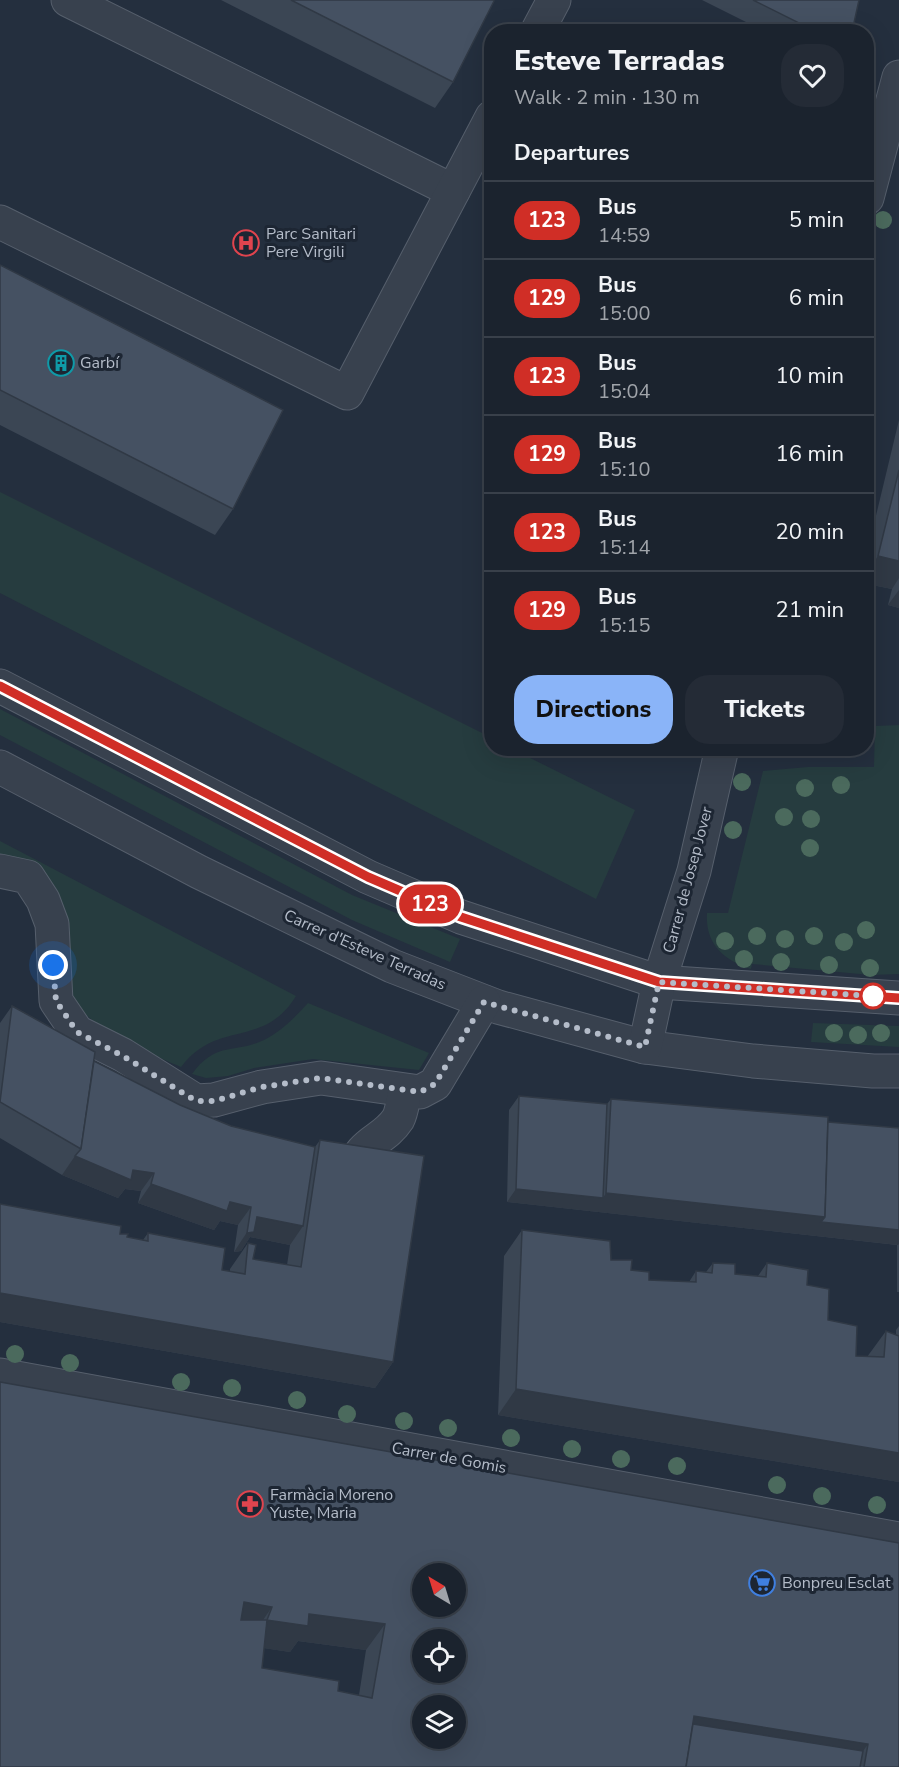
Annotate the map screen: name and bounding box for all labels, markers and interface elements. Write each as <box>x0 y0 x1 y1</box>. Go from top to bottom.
text: Esteve Terradas <box>514 42 724 80</box>
button: heart <box>781 44 844 107</box>
text: Walk · 2 min · 130 m <box>514 84 700 111</box>
text: Departures <box>514 138 629 168</box>
text: Bus <box>598 192 637 222</box>
text: 5 min <box>789 205 844 235</box>
text: 123 <box>528 206 566 234</box>
text: 14:59 <box>598 222 651 249</box>
place label: Parc Sanitari Pere Virgili <box>266 223 356 263</box>
hospital icon: Parc Sanitari Pere Virgili <box>231 228 261 258</box>
text: Bus <box>598 270 637 300</box>
text: 6 min <box>789 283 844 313</box>
text: 129 <box>528 284 566 312</box>
text: 15:00 <box>598 300 651 327</box>
building icon: Garbí <box>46 348 76 378</box>
text: Bus <box>598 348 637 378</box>
place label: Garbí <box>80 352 120 374</box>
text: 10 min <box>776 361 844 391</box>
text: 123 <box>528 362 566 390</box>
text: 15:04 <box>598 378 651 405</box>
text: Bus <box>598 426 637 456</box>
text: 16 min <box>776 439 844 469</box>
text: 129 <box>528 440 566 468</box>
text: 15:10 <box>598 456 651 483</box>
text: Bus <box>598 504 637 534</box>
text: 20 min <box>776 517 844 547</box>
text: 123 <box>528 518 566 546</box>
text: 15:14 <box>598 534 651 561</box>
text: Bus <box>598 582 637 612</box>
text: 21 min <box>776 595 844 625</box>
text: 129 <box>528 596 566 624</box>
text: 15:15 <box>598 612 651 639</box>
button: Directions <box>514 675 673 744</box>
button: Tickets <box>685 675 844 744</box>
street label: Carrer de Josep Jover <box>658 804 718 956</box>
line badge: 123 <box>396 884 464 924</box>
text: 123 <box>411 890 449 918</box>
street label: Carrer d'Esteve Terradas <box>280 904 450 996</box>
your location <box>38 950 68 980</box>
unlabelled marker <box>860 983 886 1009</box>
street label: Carrer de Gomis <box>390 1437 508 1479</box>
place label: Farmàcia Moreno Yuste, Maria <box>269 1484 393 1524</box>
pharmacy icon: Farmàcia Moreno Yuste, Maria <box>235 1489 265 1519</box>
north arrow <box>412 1563 466 1617</box>
map controls <box>412 1563 466 1749</box>
supermarket icon: Bonpreu Esclat <box>747 1568 777 1598</box>
place label: Bonpreu Esclat <box>782 1572 891 1594</box>
button: locate <box>412 1629 466 1683</box>
button: layers <box>412 1695 466 1749</box>

